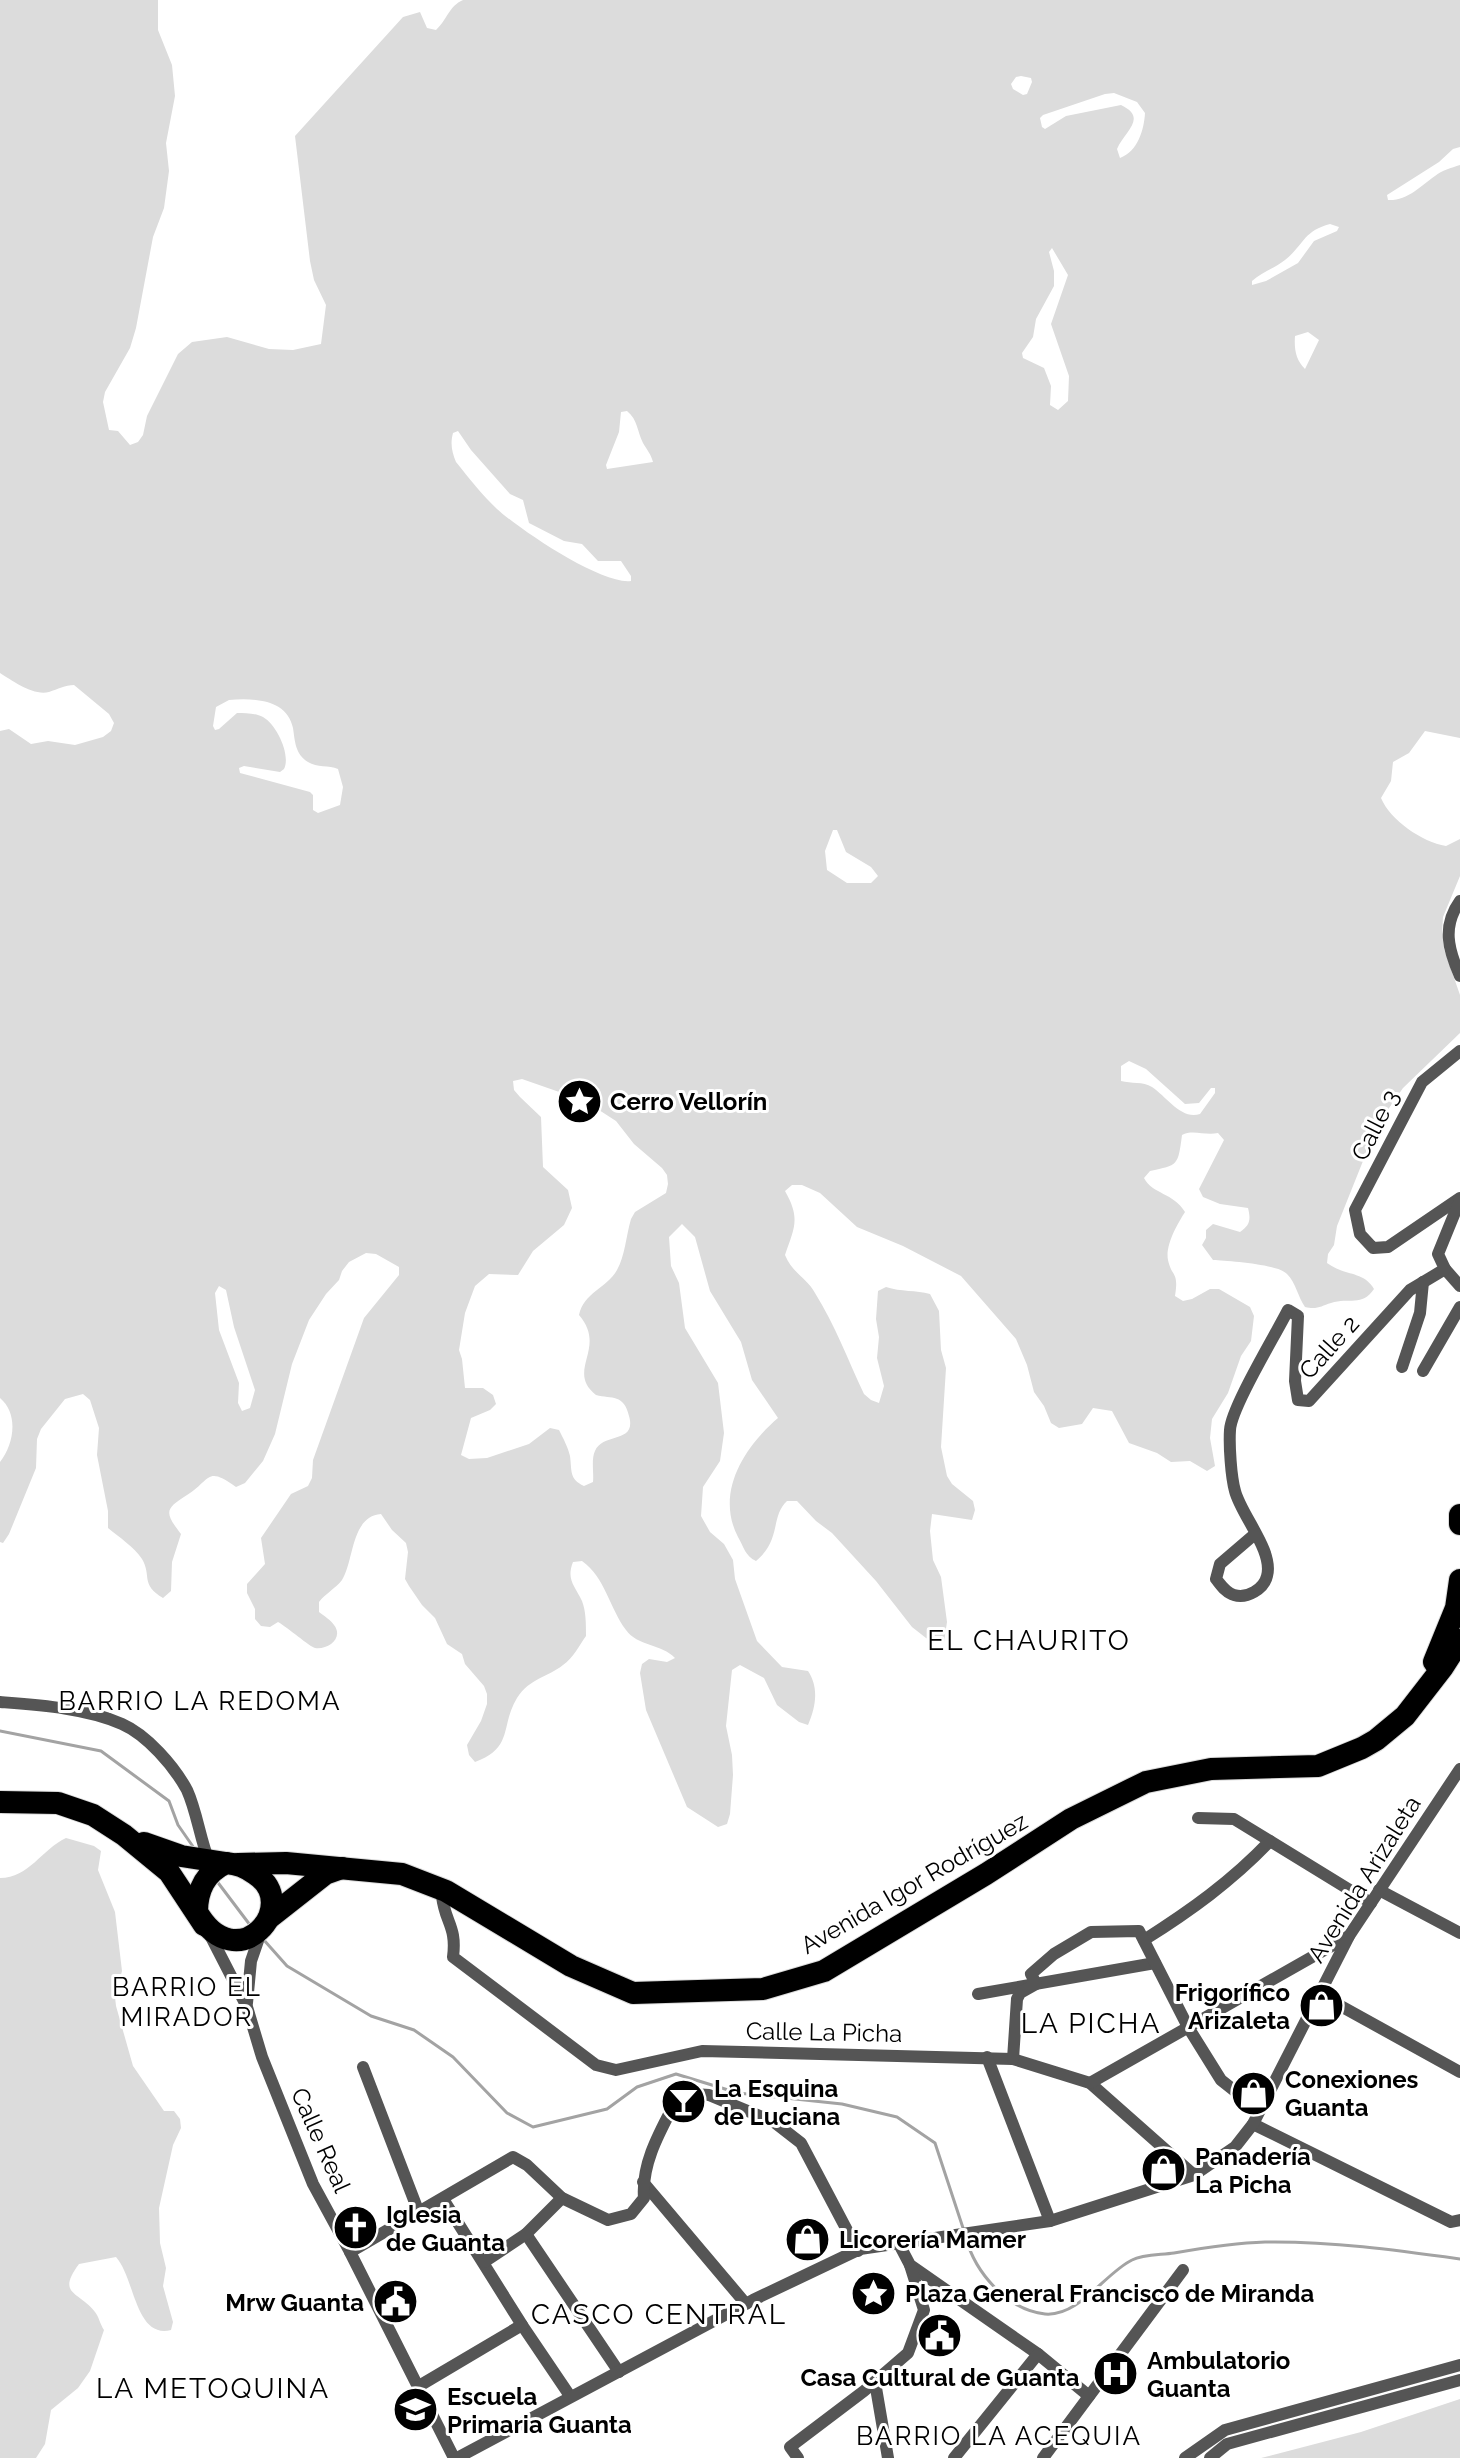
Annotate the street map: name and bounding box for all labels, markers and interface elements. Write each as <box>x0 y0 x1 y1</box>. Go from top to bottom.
place icon: Cerro Vellorín <box>555 1077 603 1125</box>
street label: Calle 3 <box>1345 1085 1405 1165</box>
place label: Cerro Vellorín <box>610 1087 767 1116</box>
street label: Calle 2 <box>1293 1309 1365 1385</box>
district label: EL CHAURITO <box>927 1624 1131 1657</box>
district label: BARRIO LA REDOMA <box>59 1686 341 1716</box>
street label: Avenida Arizaleta <box>1301 1790 1427 1968</box>
street label: Avenida Igor Rodríguez <box>795 1806 1033 1960</box>
district label: BARRIO EL MIRADOR <box>112 1972 262 2032</box>
place label: Frigorífico Arizaleta <box>1175 1978 1290 2035</box>
shop icon: Frigorífico Arizaleta <box>1297 1982 1345 2030</box>
district label: LA PICHA <box>1021 2007 1161 2040</box>
street label: Calle La Picha <box>746 2016 902 2048</box>
place label: Conexiones Guanta <box>1285 2065 1419 2122</box>
shop icon: Conexiones Guanta <box>1230 2069 1278 2117</box>
place label: La Esquina de Luciana <box>714 2074 840 2131</box>
bar icon: La Esquina de Luciana <box>659 2078 707 2126</box>
street label: Calle Real <box>285 2083 357 2197</box>
place label: Panadería La Picha <box>1195 2142 1311 2199</box>
shop icon: Panadería La Picha <box>1140 2146 1188 2194</box>
place label: Iglesia de Guanta <box>386 2200 505 2257</box>
church icon: Iglesia de Guanta <box>331 2204 379 2252</box>
shop icon: Licorería Mamer <box>784 2215 832 2263</box>
place label: Licorería Mamer <box>839 2225 1026 2254</box>
place icon: Plaza General Francisco de Miranda <box>850 2269 898 2317</box>
public building icon: Mrw Guanta <box>371 2278 419 2326</box>
place label: Plaza General Francisco de Miranda <box>905 2279 1314 2308</box>
place label: Mrw Guanta <box>225 2288 364 2317</box>
district label: CASCO CENTRAL <box>531 2298 787 2331</box>
public building icon: Casa Cultural de Guanta <box>916 2311 964 2359</box>
place label: Ambulatorio Guanta <box>1147 2346 1290 2403</box>
hospital icon: Ambulatorio Guanta <box>1092 2350 1140 2398</box>
place label: Casa Cultural de Guanta <box>800 2363 1080 2392</box>
district label: LA METOQUINA <box>96 2372 330 2405</box>
place label: Escuela Primaria Guanta <box>447 2382 632 2439</box>
school or university icon: Escuela Primaria Guanta <box>392 2386 440 2434</box>
district label: BARRIO LA ACEQUIA <box>856 2421 1142 2451</box>

